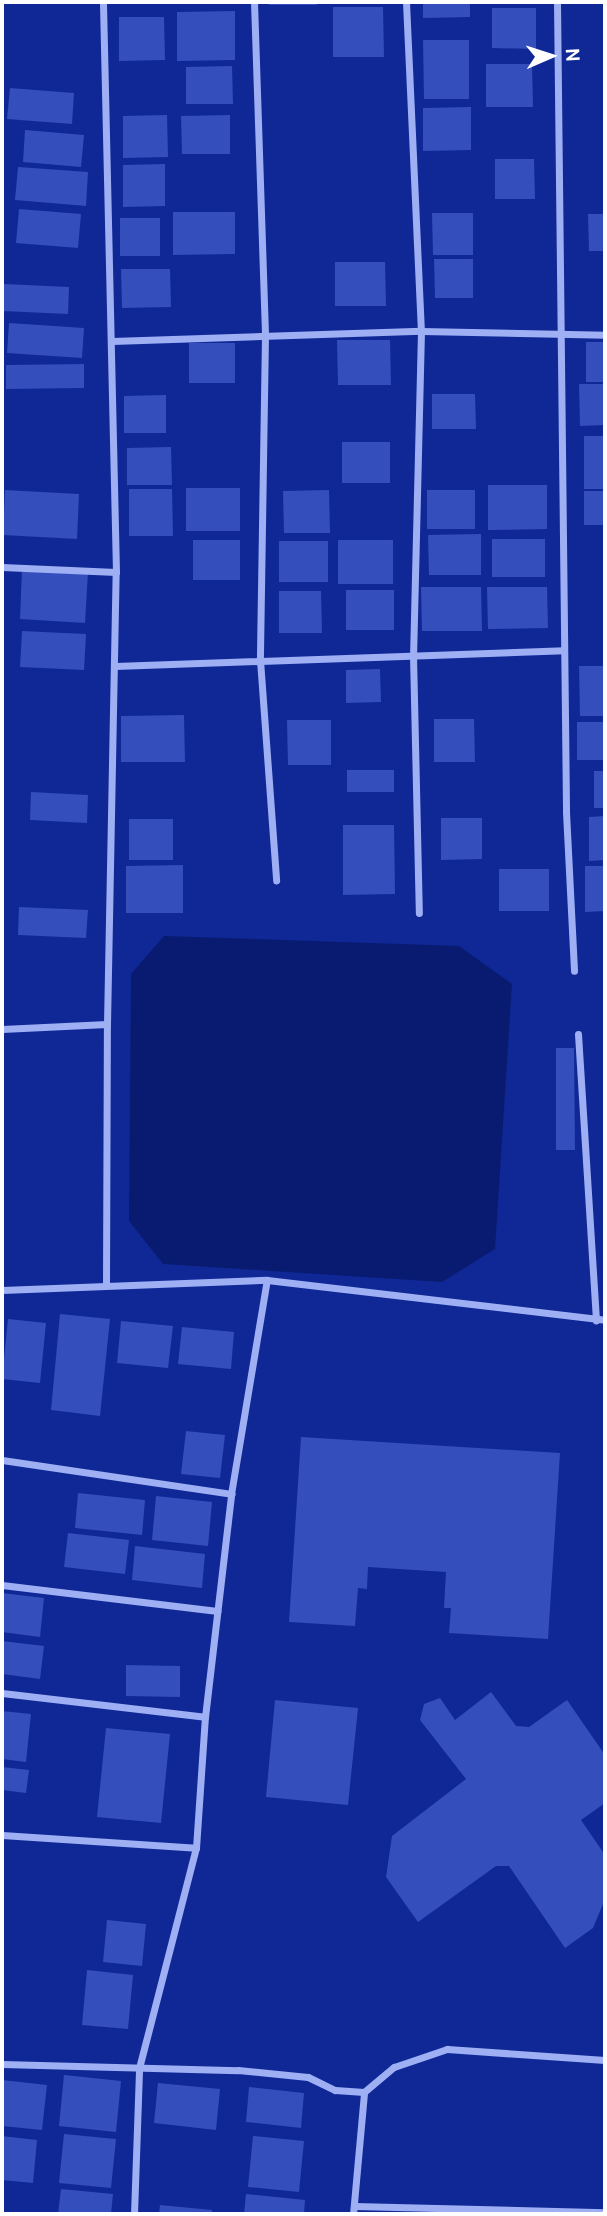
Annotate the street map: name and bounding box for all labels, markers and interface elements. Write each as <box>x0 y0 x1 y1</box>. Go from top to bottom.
north arrow <box>516 21 586 91</box>
text: N <box>561 48 584 62</box>

